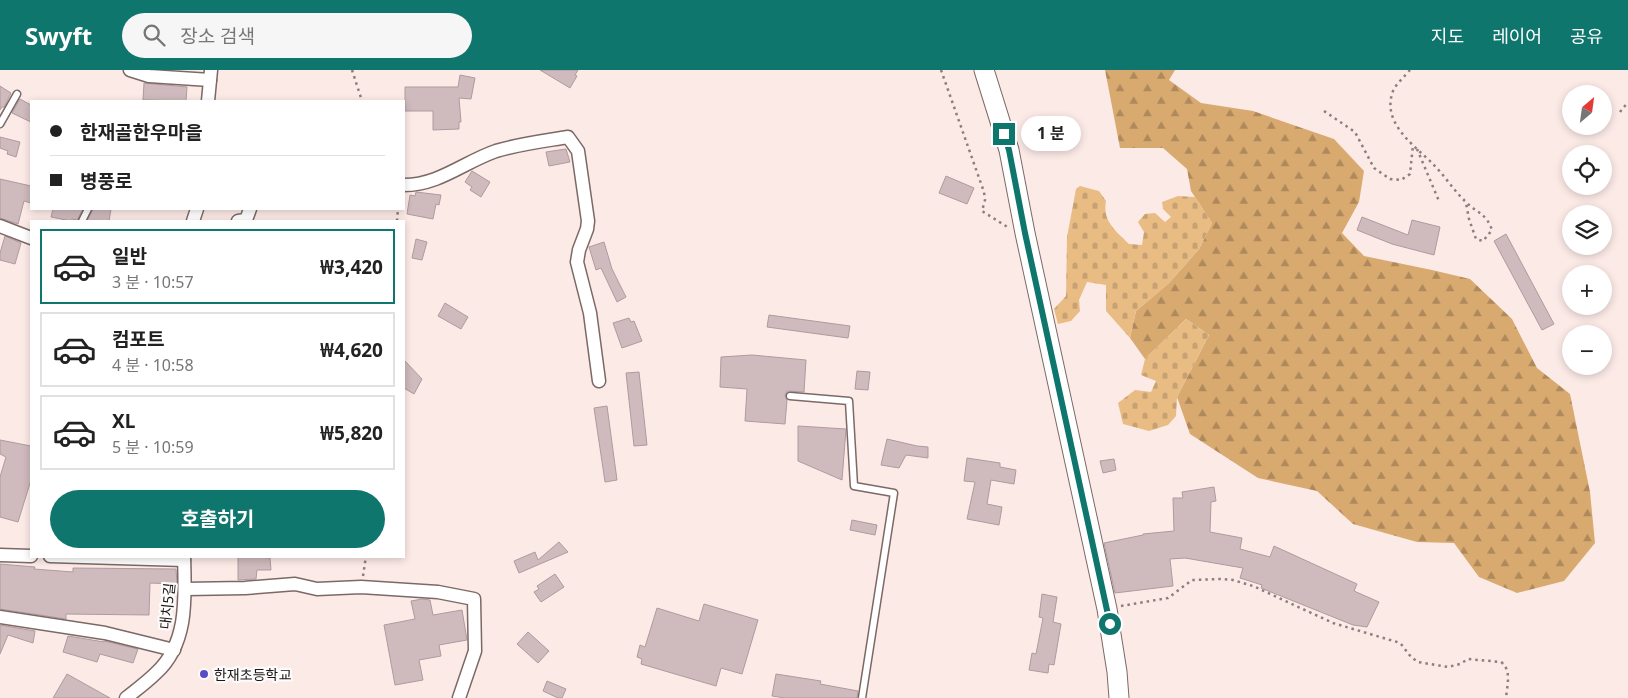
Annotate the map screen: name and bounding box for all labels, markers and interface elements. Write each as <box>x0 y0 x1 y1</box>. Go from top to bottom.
search box <box>122 13 472 58</box>
text: Swyft <box>25 19 92 52</box>
icon: search <box>140 21 168 49</box>
text: 장소 검색 <box>180 23 255 49</box>
text: 지도 <box>1431 24 1464 48</box>
text: 레이어 <box>1492 24 1542 48</box>
text: 공유 <box>1570 24 1603 48</box>
north arrow <box>1562 85 1612 135</box>
map controls <box>1562 85 1612 375</box>
callout: 1 분 <box>1022 116 1082 152</box>
text: 한재골한우마을 <box>80 119 202 145</box>
text: 1 분 <box>1037 122 1065 144</box>
route end <box>993 123 1015 145</box>
button: locate <box>1562 145 1612 195</box>
text: 병풍로 <box>80 168 132 194</box>
button: layers <box>1562 205 1612 255</box>
text: 일반 <box>112 243 147 269</box>
icon: car <box>52 244 97 289</box>
text: ₩3,420 <box>320 254 383 280</box>
button: + <box>1562 265 1612 315</box>
text: 3 분 · 10:57 <box>112 271 194 293</box>
button: − <box>1562 325 1612 375</box>
text: 컴포트 <box>112 326 164 352</box>
icon: car <box>52 327 97 372</box>
text: ₩4,620 <box>320 337 383 363</box>
text: 4 분 · 10:58 <box>112 354 194 376</box>
text: XL <box>112 408 135 434</box>
icon: car <box>52 410 97 455</box>
text: ₩5,820 <box>320 420 383 446</box>
text: 5 분 · 10:59 <box>112 436 194 458</box>
button: 호출하기 <box>50 490 385 548</box>
street label: 대치5길 <box>155 582 179 630</box>
route start <box>1099 613 1121 635</box>
place label: 한재초등학교 <box>214 665 291 684</box>
marker: 한재초등학교 <box>198 668 210 680</box>

